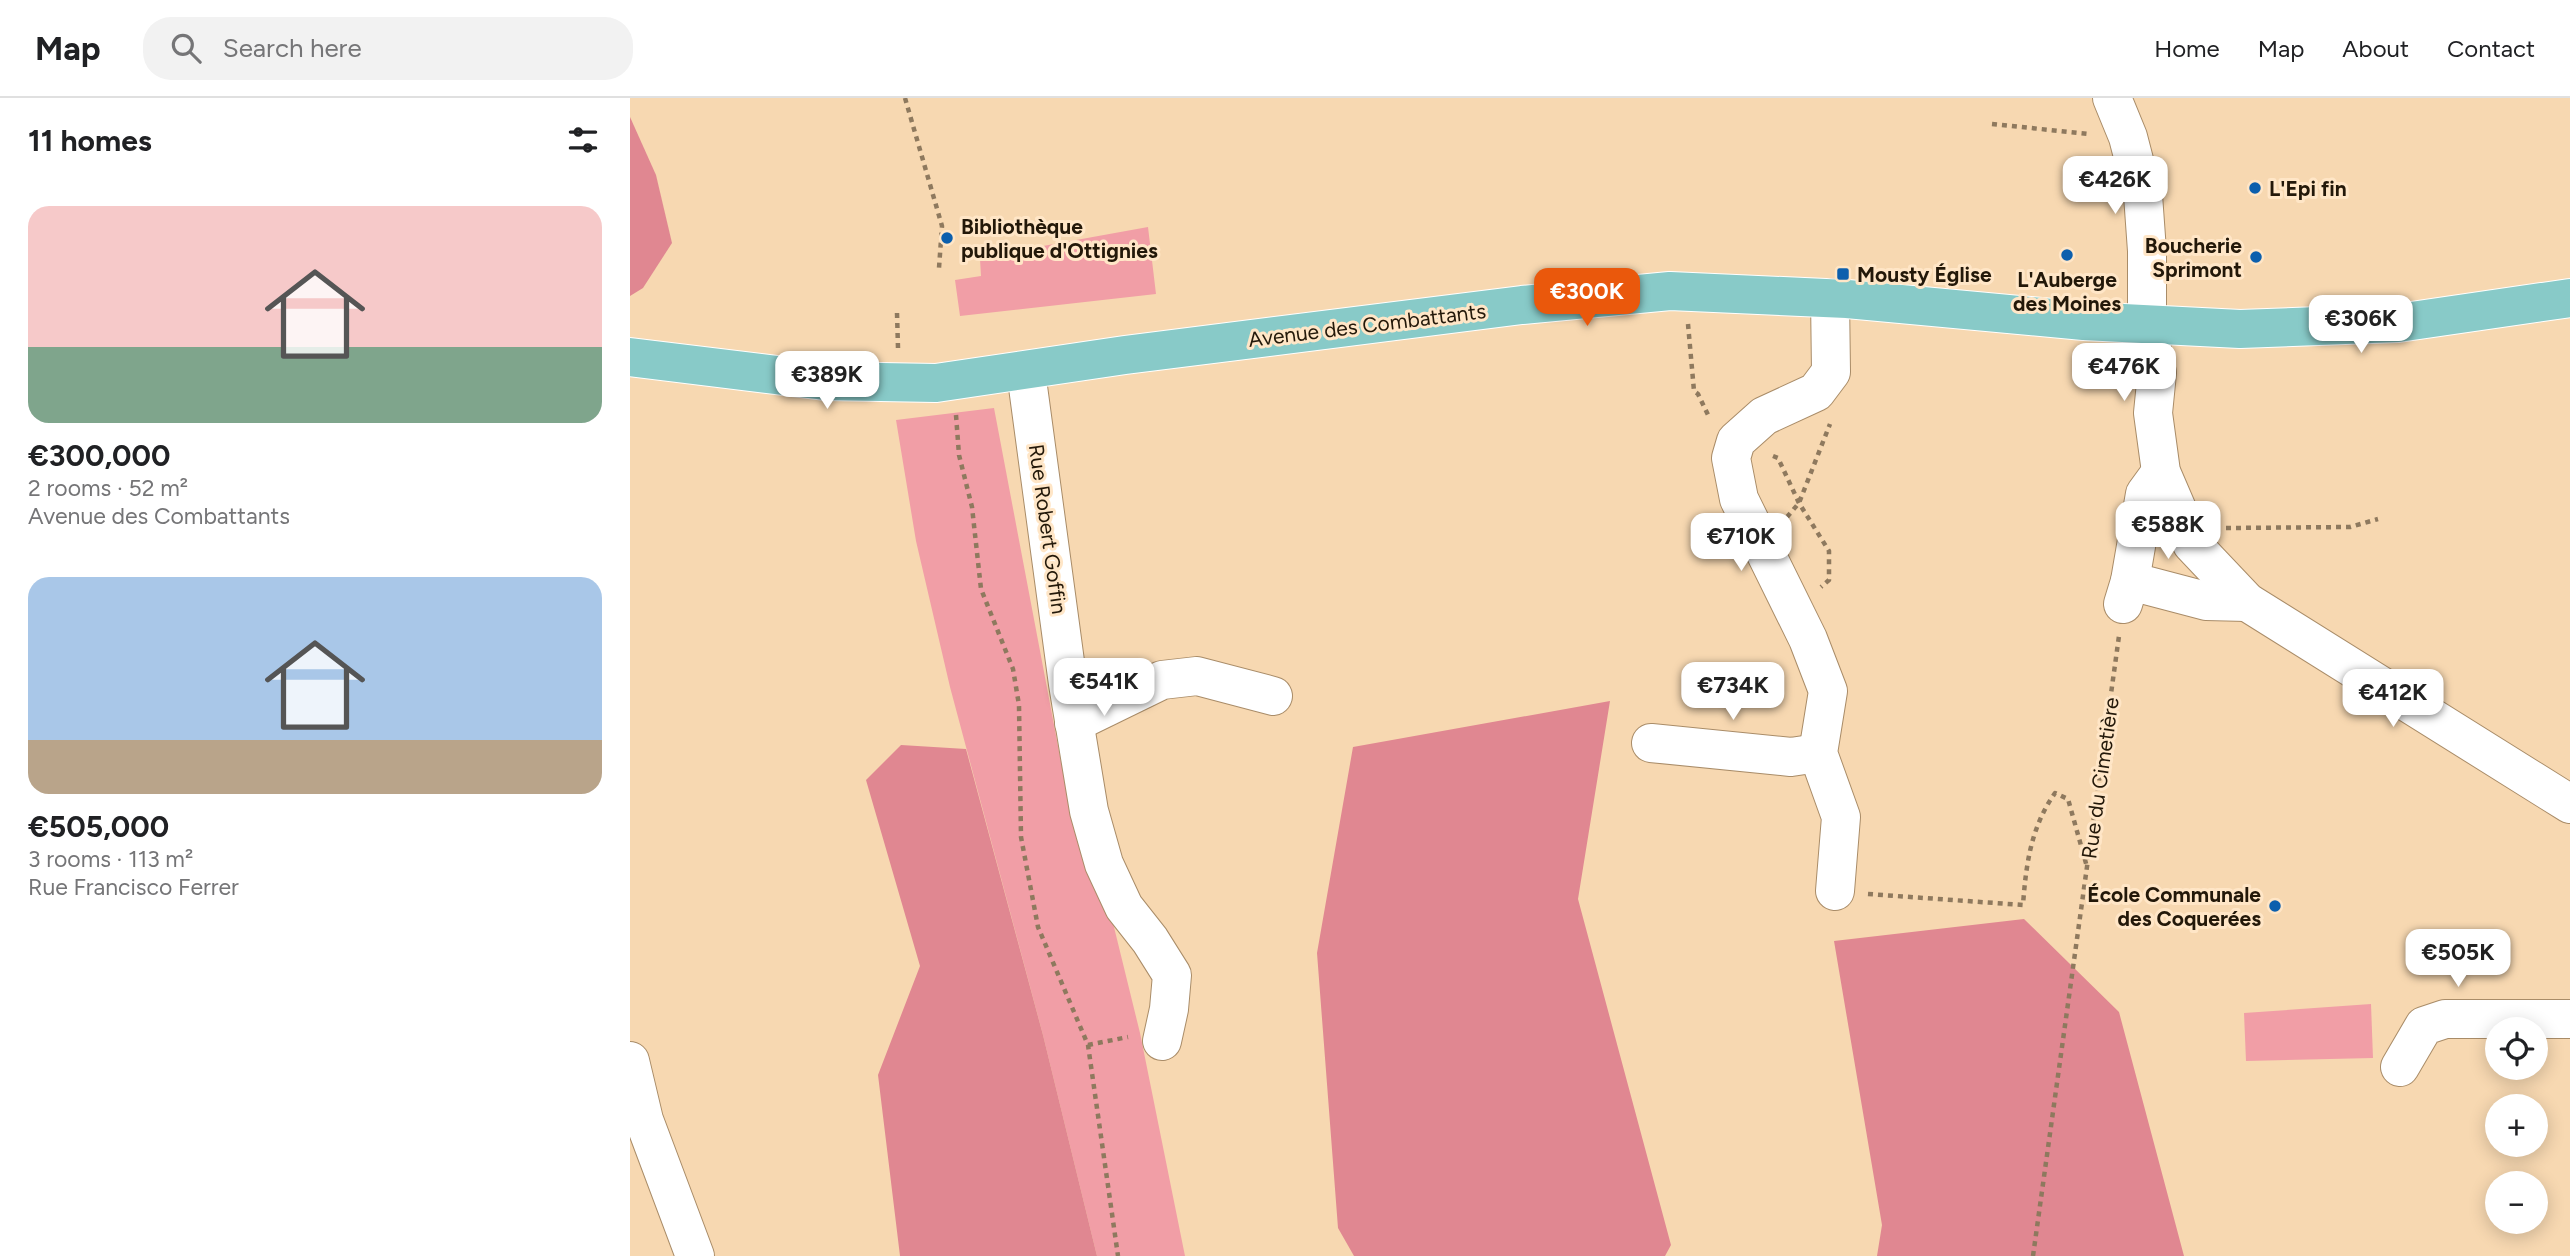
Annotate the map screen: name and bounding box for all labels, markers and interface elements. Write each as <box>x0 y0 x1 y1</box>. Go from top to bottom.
search box <box>143 17 633 80</box>
text: Map <box>35 29 101 68</box>
icon: search <box>167 29 205 67</box>
text: Search here <box>223 32 362 64</box>
text: Home <box>2154 34 2220 63</box>
text: Map <box>2258 34 2304 63</box>
text: About <box>2342 34 2409 63</box>
text: Contact <box>2447 34 2535 63</box>
icon: filters <box>564 121 602 159</box>
text: 11 homes <box>28 122 152 159</box>
pin: €426K <box>2066 156 2164 216</box>
text: €426K <box>2079 165 2151 193</box>
place label: L'Epi fin <box>2269 176 2347 201</box>
marker: L'Epi fin <box>2247 180 2263 196</box>
place label: Bibliothèque publique d'Ottignies <box>961 214 1158 263</box>
marker: Bibliothèque publique d'Ottignies <box>939 230 955 246</box>
place label: Boucherie Sprimont <box>2145 233 2242 282</box>
marker: L'Auberge des Moines <box>2059 247 2075 263</box>
marker: Boucherie Sprimont <box>2248 249 2264 265</box>
icon: home <box>252 251 378 377</box>
place label: Mousty Église <box>1857 262 1992 287</box>
marker: Mousty Église <box>1835 266 1851 282</box>
place label: L'Auberge des Moines <box>2013 267 2121 316</box>
pin: €300K <box>1538 268 1636 328</box>
text: €300K <box>1550 277 1624 305</box>
pin: €306K <box>2312 296 2410 355</box>
street label: Avenue des Combattants <box>1247 298 1487 352</box>
text: €306K <box>2325 304 2397 332</box>
pin: €476K <box>2075 344 2173 403</box>
pin: €389K <box>778 352 876 411</box>
text: €476K <box>2088 352 2160 380</box>
text: €389K <box>791 360 863 388</box>
text: €300,000 <box>28 437 170 474</box>
street label: Rue Robert Goffin <box>1024 443 1072 615</box>
text: 2 rooms · 52 m² <box>28 474 188 502</box>
text: Avenue des Combattants <box>28 502 290 530</box>
pin: €588K <box>2119 502 2217 561</box>
text: €588K <box>2132 510 2204 538</box>
pin: €710K <box>1692 514 1790 573</box>
text: €710K <box>1707 522 1775 550</box>
icon: home <box>252 622 378 748</box>
pin: €541K <box>1055 658 1153 718</box>
pin: €734K <box>1684 662 1782 722</box>
text: €541K <box>1070 667 1138 695</box>
pin: €412K <box>2344 670 2442 729</box>
text: €734K <box>1697 671 1769 699</box>
text: €412K <box>2359 678 2427 706</box>
street label: Rue du Cimetière <box>2076 696 2124 860</box>
text: €505,000 <box>28 808 169 845</box>
text: 3 rooms · 113 m² <box>28 845 193 873</box>
text: Rue Francisco Ferrer <box>28 873 239 901</box>
place label: École Communale des Coquerées <box>2087 882 2261 931</box>
marker: École Communale des Coquerées <box>2267 898 2283 914</box>
pin: €505K <box>2409 930 2507 989</box>
text: €505K <box>2422 938 2494 966</box>
map controls <box>2485 1017 2548 1234</box>
button: locate <box>2485 1017 2548 1080</box>
button: + <box>2485 1094 2548 1157</box>
button: − <box>2485 1171 2548 1234</box>

